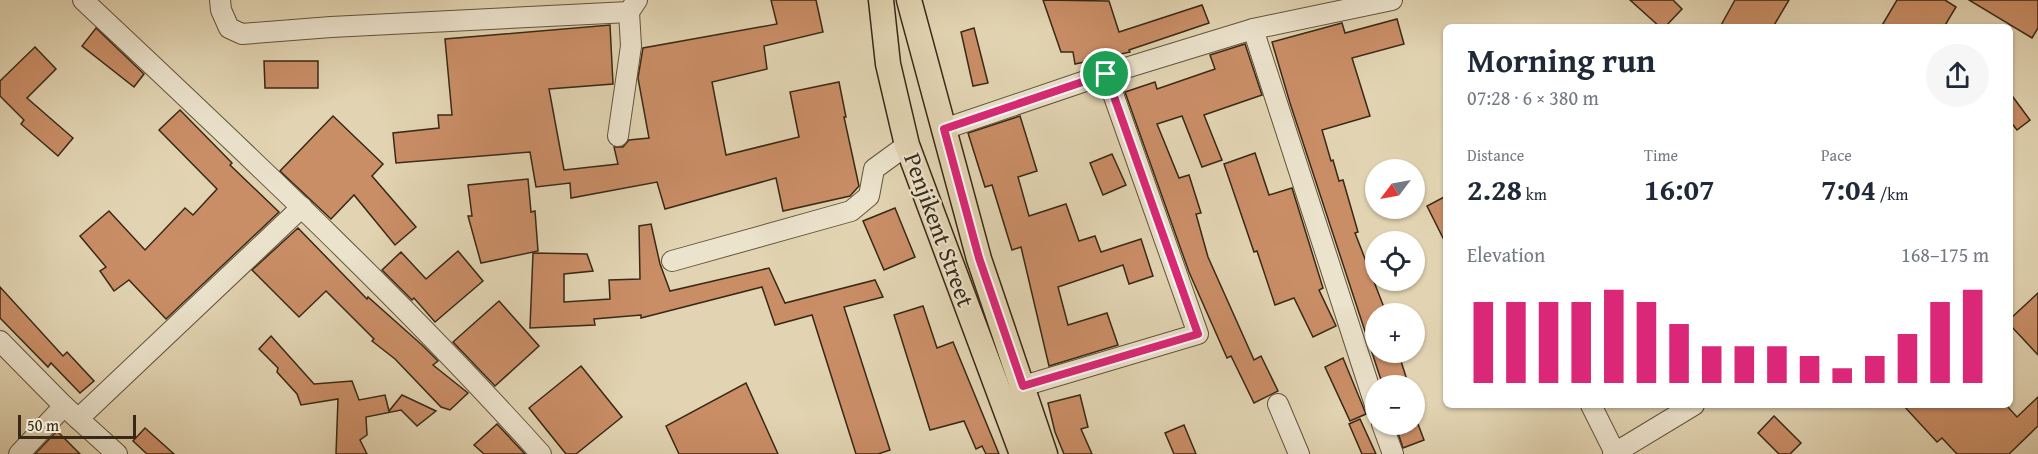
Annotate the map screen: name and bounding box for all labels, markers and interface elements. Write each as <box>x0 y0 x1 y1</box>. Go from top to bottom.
text: Morning run <box>1467 36 1656 84</box>
button: share <box>1926 44 1989 107</box>
pin <box>1080 48 1131 99</box>
icon: arrive <box>1089 57 1122 90</box>
text: 07:28 · 6 × 380 m <box>1467 83 1599 112</box>
text: Distance <box>1467 143 1524 167</box>
text: Time <box>1644 143 1678 167</box>
text: Pace <box>1821 143 1852 167</box>
street label: Penjikent Street <box>895 148 984 312</box>
north arrow <box>1365 159 1425 219</box>
map controls <box>1365 159 1425 435</box>
text: 2.28 <box>1467 167 1522 211</box>
text: 16:07 <box>1644 167 1715 211</box>
text: 7:04 <box>1821 167 1876 211</box>
text: km <box>1522 182 1547 206</box>
text: /km <box>1876 182 1908 206</box>
button: locate <box>1365 231 1425 291</box>
text: Elevation <box>1467 240 1545 269</box>
text: 168–175 m <box>1901 240 1989 269</box>
button: + <box>1365 303 1425 363</box>
button: − <box>1365 375 1425 435</box>
scale bar <box>18 412 136 440</box>
text: 50 m <box>27 413 59 437</box>

